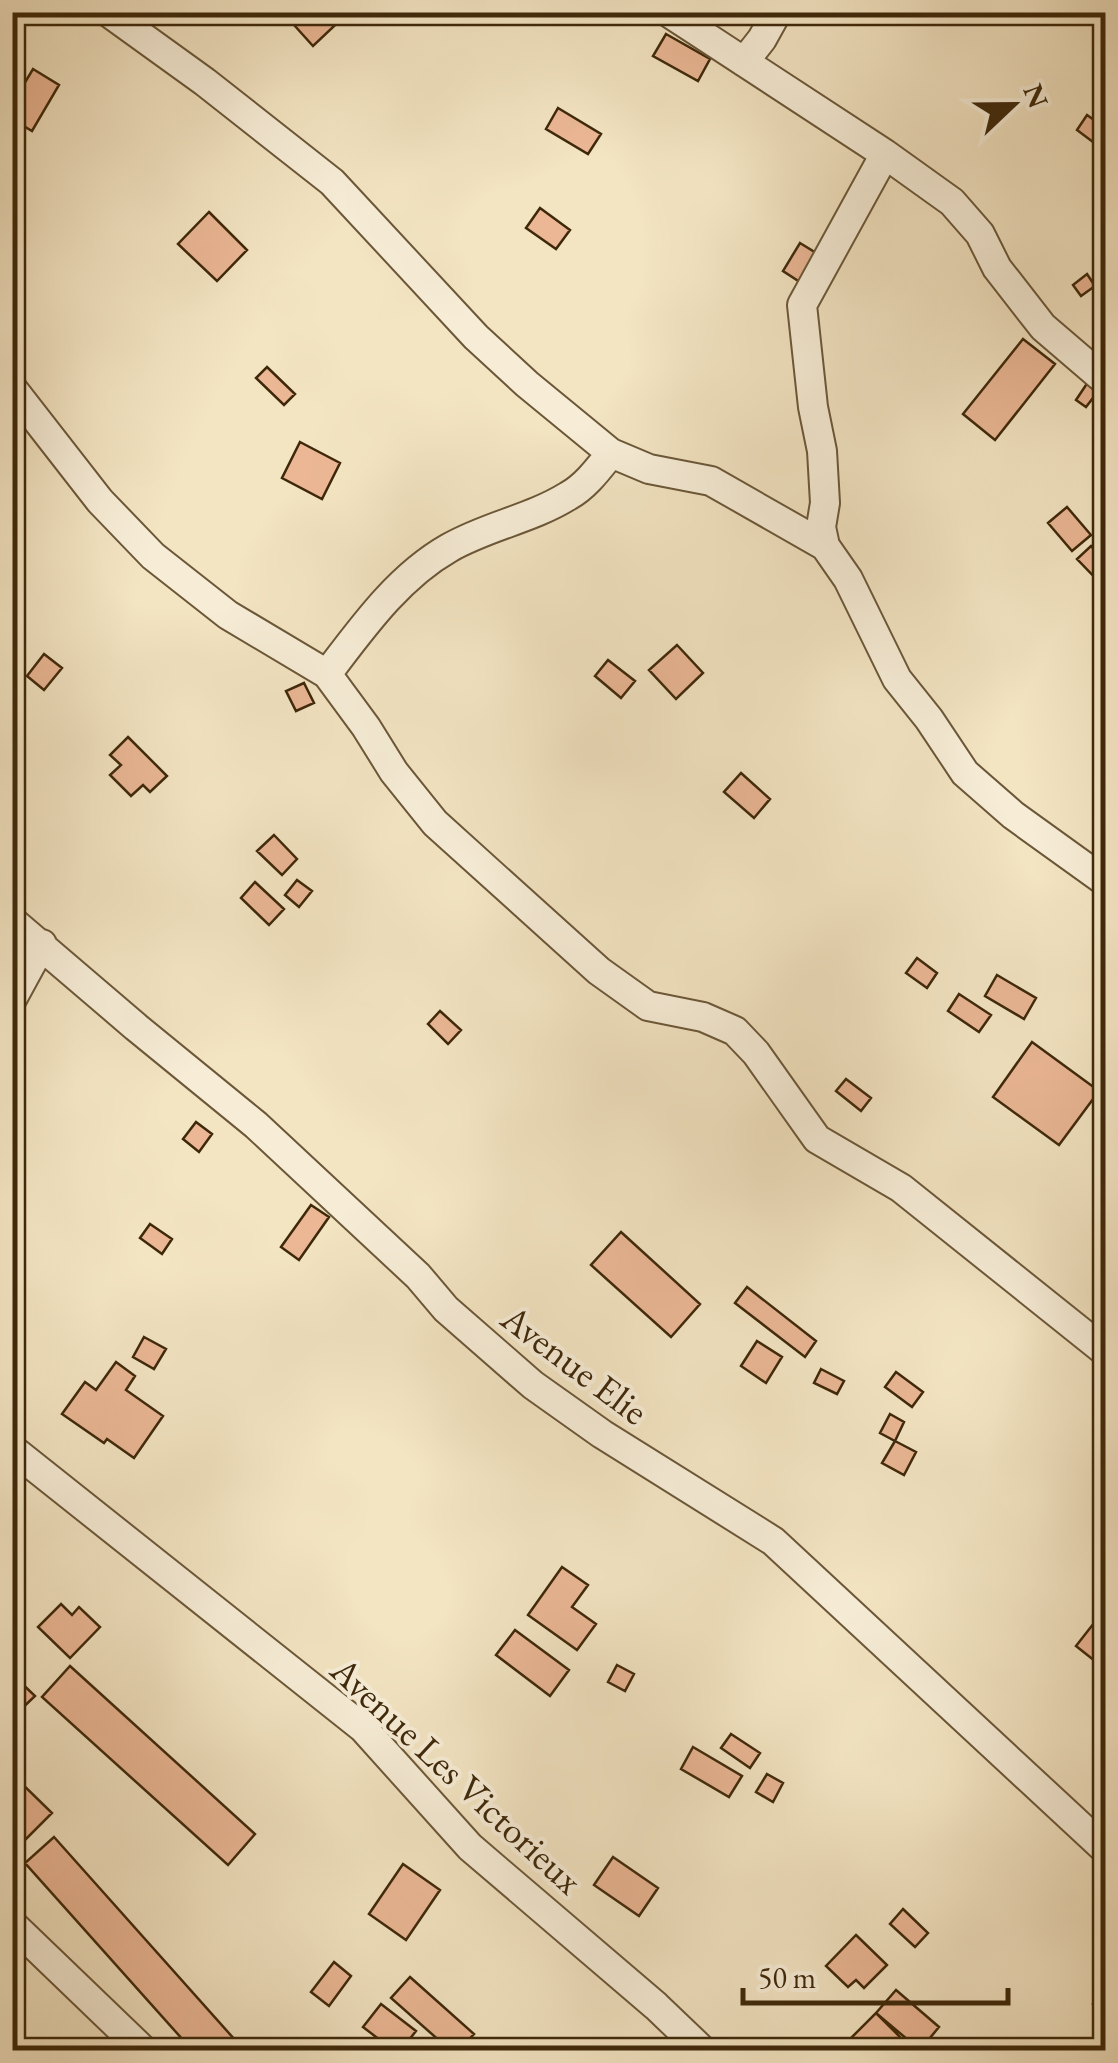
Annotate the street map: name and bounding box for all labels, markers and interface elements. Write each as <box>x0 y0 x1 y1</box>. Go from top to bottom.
north arrow <box>963 55 1063 155</box>
text: N <box>1015 78 1057 113</box>
street label: Avenue Elie <box>491 1292 658 1435</box>
street label: Avenue Les Victorieux <box>320 1645 594 1905</box>
scale bar <box>743 1943 1008 2005</box>
text: 50 m <box>758 1958 816 1997</box>

